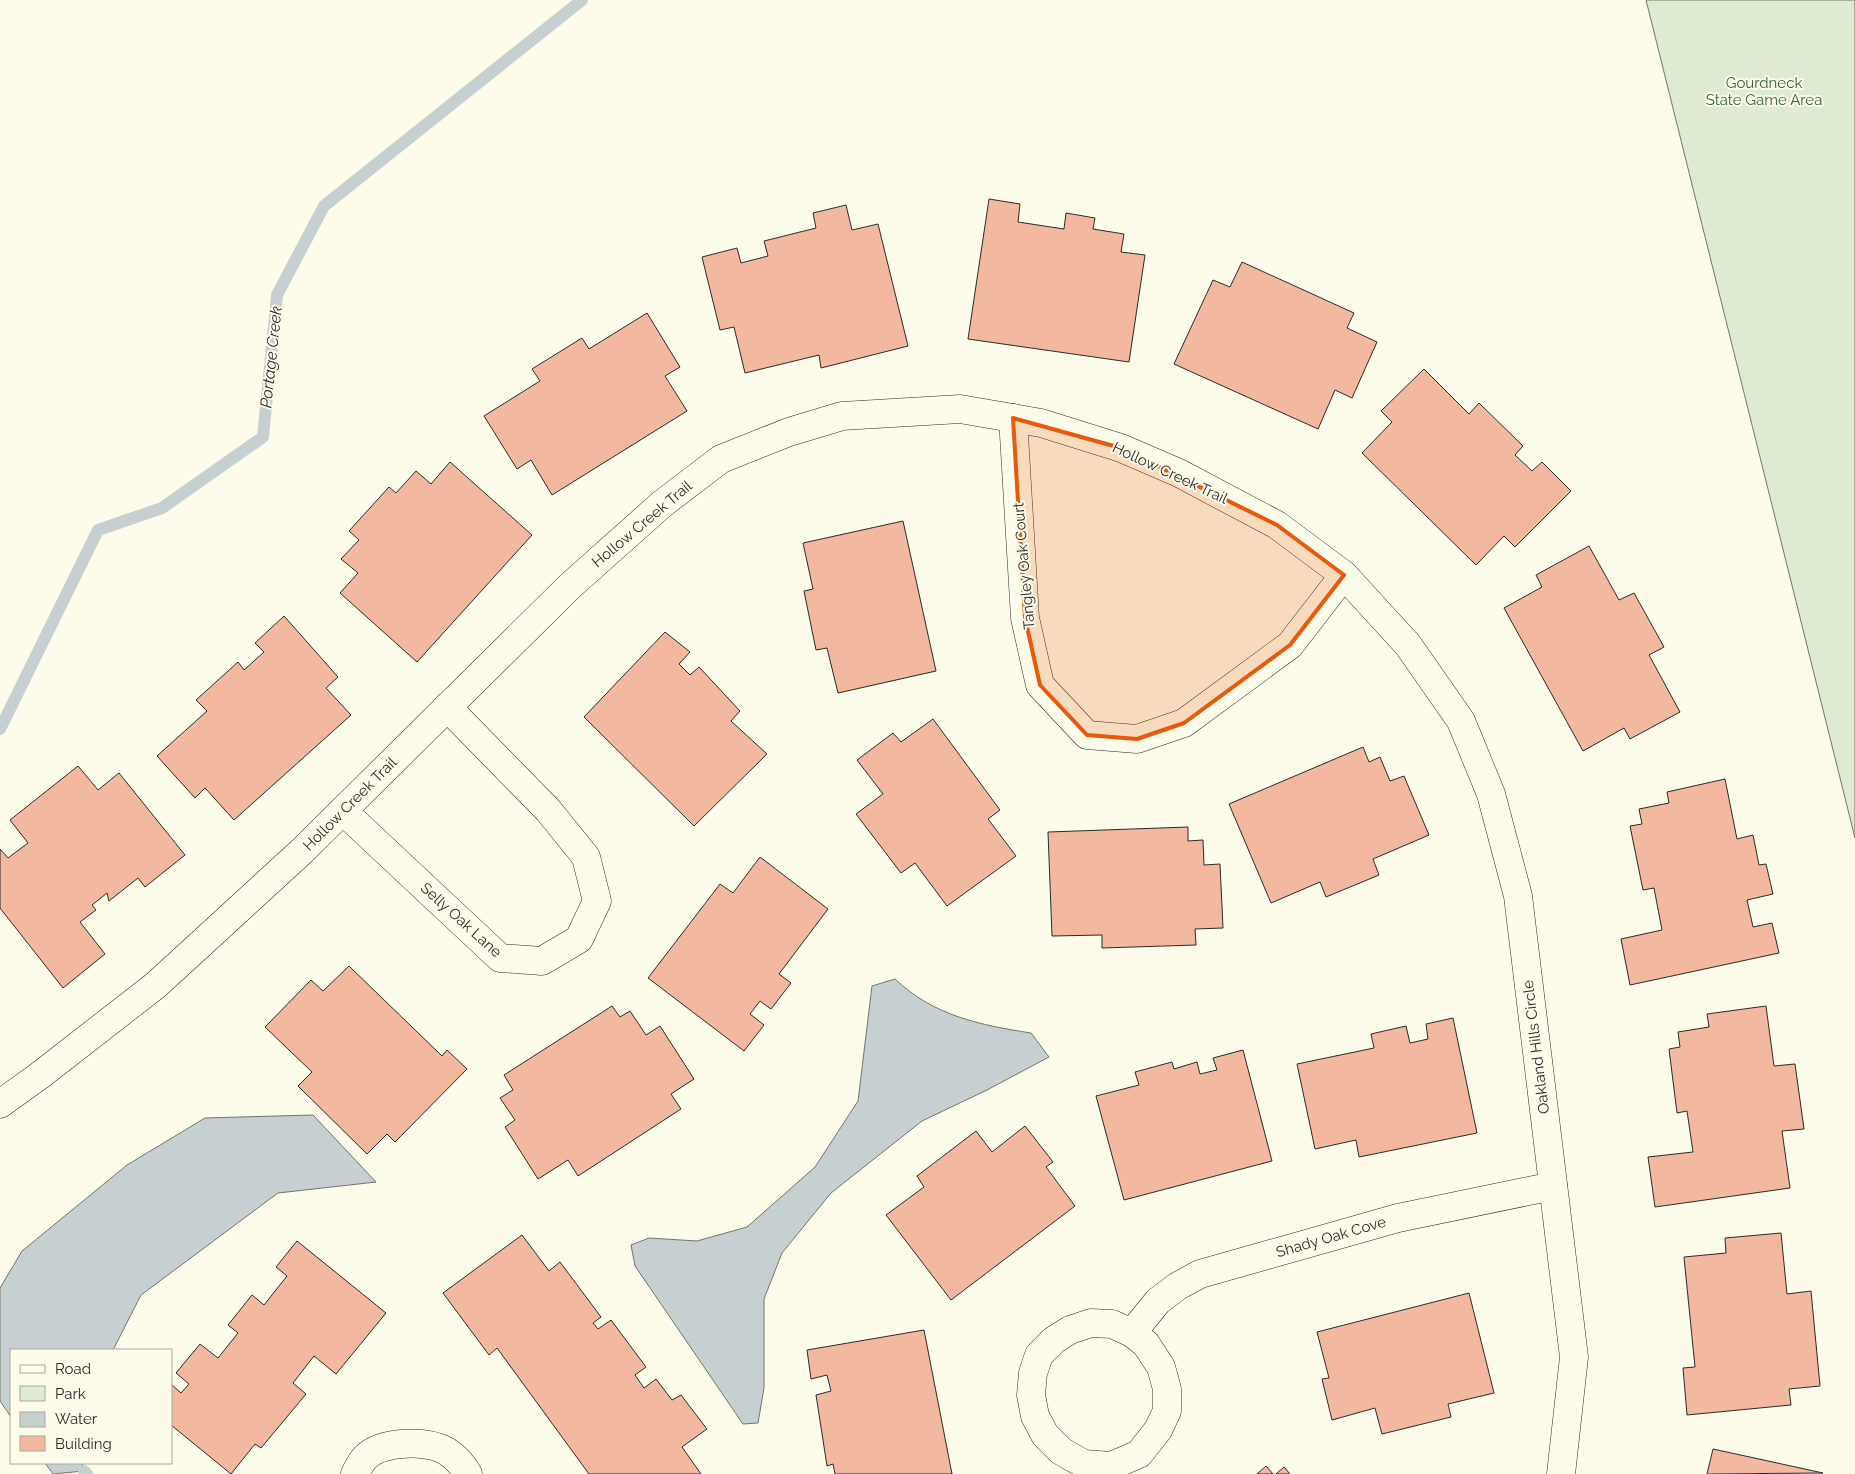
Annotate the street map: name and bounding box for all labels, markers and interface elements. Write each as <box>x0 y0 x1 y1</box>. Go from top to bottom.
park label: Gourdneck State Game Area <box>1706 74 1822 109</box>
water label: Portage Creek <box>256 305 286 409</box>
street label: Hollow Creek Trail <box>1110 438 1231 508</box>
street label: Hollow Creek Trail <box>588 476 696 571</box>
street label: Tangley Oak Court <box>1009 502 1039 630</box>
street label: Hollow Creek Trail <box>299 753 401 855</box>
street label: Selly Oak Lane <box>417 879 505 961</box>
street label: Oakland Hills Circle <box>1519 979 1553 1115</box>
street label: Shady Oak Cove <box>1274 1213 1388 1261</box>
legend <box>10 1349 172 1464</box>
text: Road <box>55 1360 91 1378</box>
text: Park <box>55 1385 86 1403</box>
text: Water <box>55 1410 98 1428</box>
text: Building <box>55 1435 112 1453</box>

